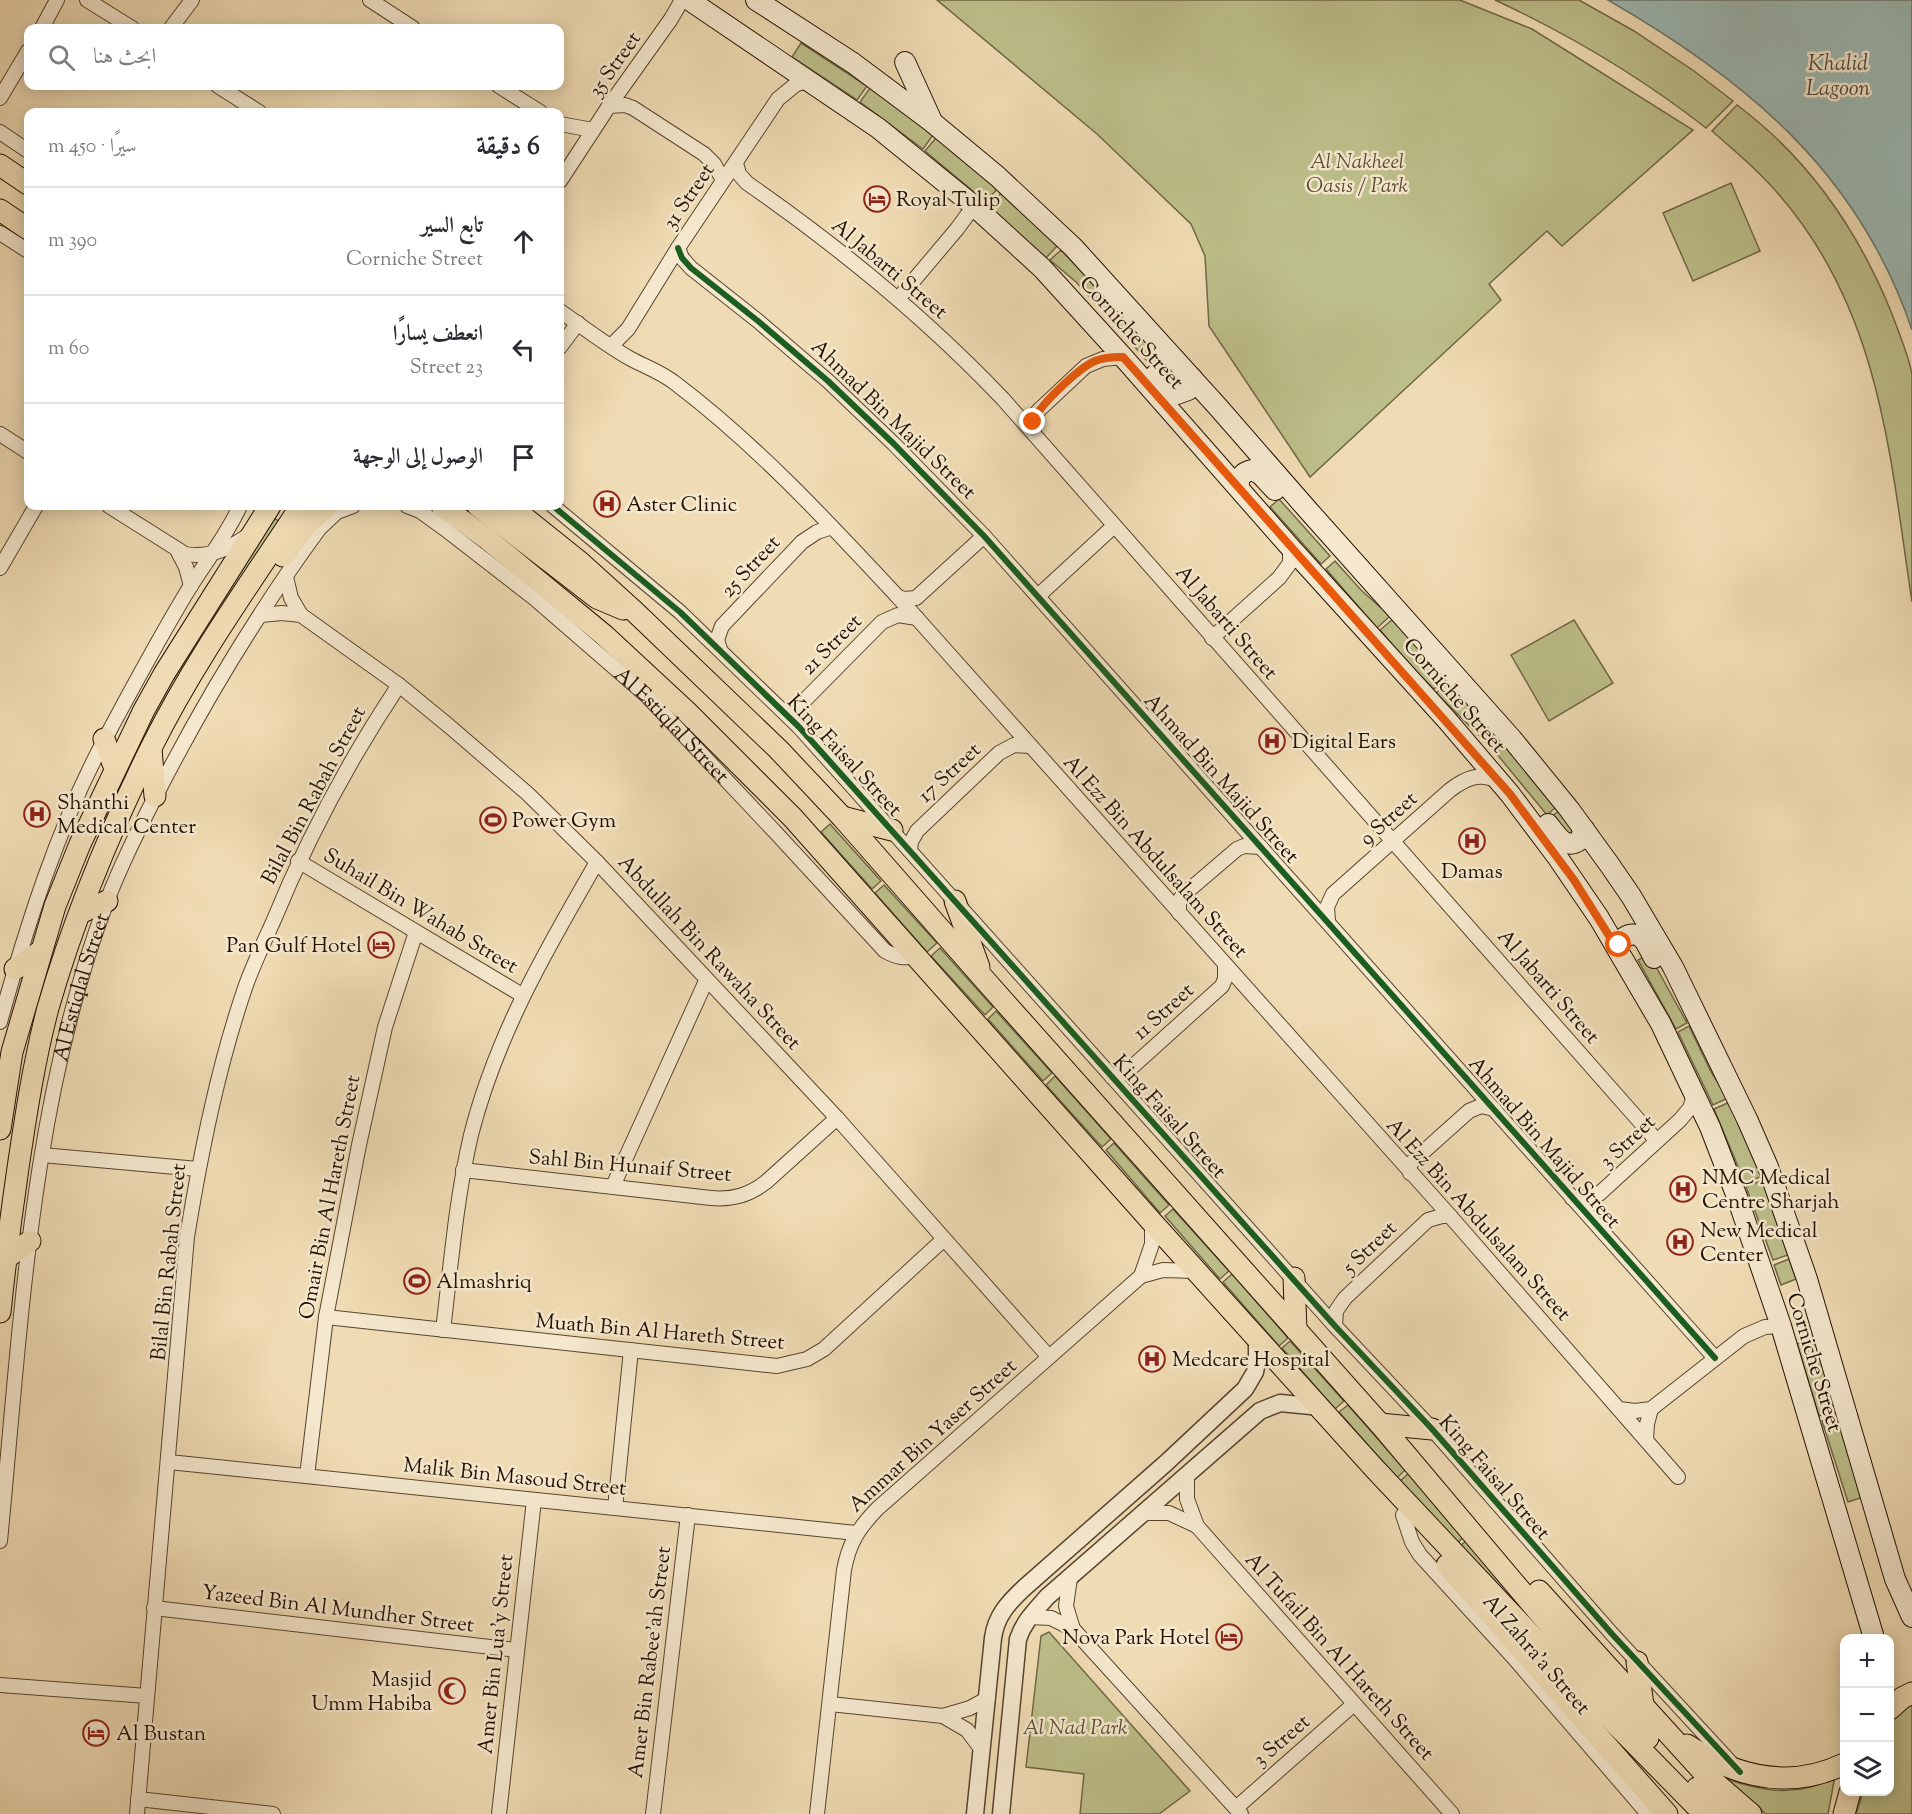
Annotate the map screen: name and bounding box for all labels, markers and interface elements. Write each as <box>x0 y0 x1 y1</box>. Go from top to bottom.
search box <box>24 24 564 90</box>
street label: 35 Street <box>582 26 649 104</box>
icon: search <box>45 41 78 74</box>
text: ابحث هنا <box>93 42 156 74</box>
water label: Khalid Lagoon <box>1806 49 1871 106</box>
text: 6 دقيقة <box>476 129 540 166</box>
text: سيرًا · 450 m <box>48 133 137 162</box>
park label: Al Nakheel Oasis / Park <box>1306 148 1408 202</box>
street label: 31 Street <box>656 158 723 236</box>
hotel icon: Royal Tulip <box>862 184 892 214</box>
place label: Royal Tulip <box>896 186 1000 216</box>
text: تابع السير <box>421 211 483 243</box>
street label: Al Jabarti Street <box>824 212 953 327</box>
icon: ahead <box>507 225 540 258</box>
text: 390 m <box>48 227 97 256</box>
text: Corniche Street <box>346 246 483 275</box>
street label: Corniche Street <box>1071 270 1190 397</box>
text: انعطف يسارًا <box>393 319 483 351</box>
icon: left <box>507 333 540 366</box>
street label: Ahmad Bin Majid Street <box>803 333 982 507</box>
text: 60 m <box>48 335 89 364</box>
text: 23 Street <box>410 354 483 383</box>
route end <box>1019 408 1045 434</box>
icon: arrive <box>507 441 540 474</box>
text: الوصول إلى الوجهة <box>353 442 483 474</box>
hospital icon: Aster Clinic <box>592 489 622 519</box>
place label: Aster Clinic <box>626 491 737 521</box>
street label: 25 Street <box>715 529 788 605</box>
street label: Al Jabarti Street <box>1167 559 1284 687</box>
street label: 21 Street <box>795 608 870 683</box>
street label: Corniche Street <box>1395 632 1512 760</box>
street label: Al Estiqlal Street <box>607 661 735 791</box>
street label: Ahmad Bin Majid Street <box>1136 688 1305 871</box>
street label: King Faisal Street <box>779 689 908 824</box>
street label: Bilal Bin Rabah Street <box>255 702 374 890</box>
hospital icon: Digital Ears <box>1257 726 1287 756</box>
place label: Digital Ears <box>1292 728 1396 758</box>
street label: 17 Street <box>912 736 989 810</box>
street label: Al Ezz Bin Abdulsalam Street <box>1055 749 1254 965</box>
street label: 9 Street <box>1354 785 1425 854</box>
place label: Shanthi Medical Center <box>57 789 196 843</box>
hospital icon: Shanthi Medical Center <box>22 799 52 829</box>
sports icon: Power Gym <box>478 805 508 835</box>
place label: Power Gym <box>512 807 616 837</box>
hospital icon: Damas <box>1457 826 1487 856</box>
street label: Suhail Bin Wahab Street <box>317 841 523 982</box>
street label: Abdullah Bin Rawaha Street <box>610 849 807 1058</box>
place label: Damas <box>1441 858 1503 888</box>
street label: Al Estiqlal Street <box>47 909 118 1065</box>
street label: Al Jabarti Street <box>1489 923 1606 1051</box>
hotel icon: Pan Gulf Hotel <box>366 930 396 960</box>
route start <box>1605 931 1631 957</box>
place label: Pan Gulf Hotel <box>226 932 362 962</box>
street label: 11 Street <box>1127 977 1201 1048</box>
street label: King Faisal Street <box>1105 1049 1232 1186</box>
street label: Ahmad Bin Majid Street <box>1460 1051 1627 1236</box>
street label: Omair Bin Al Hareth Street <box>293 1073 369 1322</box>
street label: 3 Street <box>1594 1109 1663 1176</box>
street label: Al Ezz Bin Abdulsalam Street <box>1378 1112 1577 1328</box>
street label: Sahl Bin Hunaif Street <box>527 1143 733 1191</box>
street label: Bilal Bin Rabah Street <box>145 1162 195 1362</box>
place label: NMC Medical Centre Sharjah <box>1702 1164 1840 1218</box>
hospital icon: NMC Medical Centre Sharjah <box>1668 1174 1698 1204</box>
street label: 5 Street <box>1336 1215 1405 1283</box>
place label: New Medical Center <box>1700 1217 1818 1271</box>
hospital icon: New Medical Center <box>1665 1227 1695 1257</box>
sports icon: Almashriq <box>402 1266 432 1296</box>
place label: Almashriq <box>436 1268 532 1298</box>
street label: Corniche Street <box>1778 1289 1848 1436</box>
street label: Muath Bin Al Hareth Street <box>534 1307 786 1359</box>
hospital icon: Medcare Hospital <box>1137 1344 1167 1374</box>
place label: Medcare Hospital <box>1172 1346 1330 1376</box>
street label: Ammar Bin Yaser Street <box>843 1353 1024 1520</box>
street label: King Faisal Street <box>1430 1409 1556 1548</box>
street label: Malik Bin Masoud Street <box>402 1451 628 1505</box>
street label: Amer Bin Rabee'ah Street <box>622 1545 680 1780</box>
street label: Al Tufail Bin Al Hareth Street <box>1237 1547 1440 1768</box>
street label: Amer Bin Lua'y Street <box>472 1553 522 1756</box>
street label: Yazeed Bin Al Mundher Street <box>200 1578 476 1642</box>
street label: Al Zahra'a Street <box>1474 1588 1597 1722</box>
hotel icon: Nova Park Hotel <box>1214 1622 1244 1652</box>
place label: Nova Park Hotel <box>1062 1624 1210 1654</box>
map controls <box>1840 1634 1894 1796</box>
button: + <box>1840 1634 1894 1688</box>
place label: Masjid Umm Habiba <box>311 1666 432 1720</box>
mosque icon: Masjid Umm Habiba <box>437 1676 467 1706</box>
button: − <box>1840 1688 1894 1742</box>
street label: 3 Street <box>1247 1708 1318 1775</box>
park label: Al Nad Park <box>1023 1714 1128 1744</box>
hotel icon: Al Bustan <box>81 1718 111 1748</box>
place label: Al Bustan <box>116 1720 206 1750</box>
button: layers <box>1840 1742 1894 1796</box>

